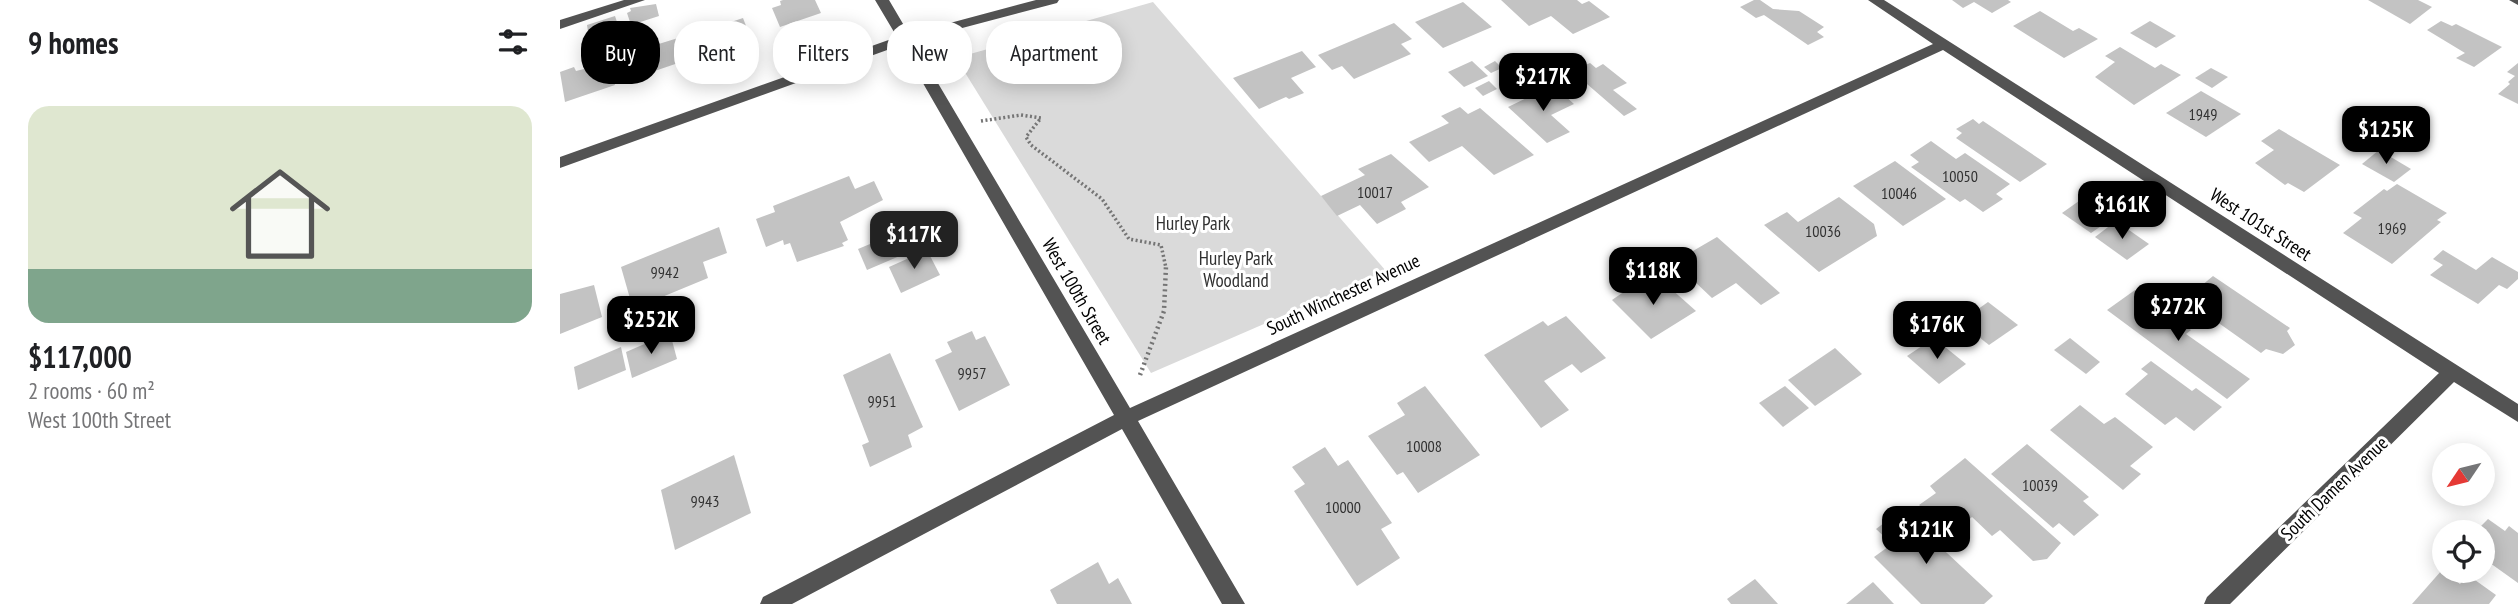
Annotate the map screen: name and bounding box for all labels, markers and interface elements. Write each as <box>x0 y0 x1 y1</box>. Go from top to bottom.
chip: Buy <box>581 21 660 84</box>
chip: Rent <box>674 21 759 84</box>
chip: Filters <box>773 21 873 84</box>
chip: New <box>887 21 972 84</box>
chip: Apartment <box>986 21 1122 84</box>
text: 9 homes <box>28 23 119 62</box>
icon: filters <box>494 23 532 61</box>
pin: $217K <box>1494 54 1592 113</box>
text: $217K <box>1515 61 1571 90</box>
house number: 1949 <box>2189 104 2217 124</box>
pin: $125K <box>2337 106 2435 166</box>
text: $125K <box>2358 114 2414 143</box>
icon: home <box>217 151 343 277</box>
house number: 10050 <box>1942 166 1978 186</box>
house number: 10017 <box>1357 182 1393 202</box>
pin: $161K <box>2073 182 2171 241</box>
street label: West 101st Street <box>2206 182 2317 266</box>
house number: 10046 <box>1881 183 1917 203</box>
text: $161K <box>2094 189 2150 218</box>
park label: Hurley Park <box>1156 211 1231 235</box>
pin: $117K <box>865 212 963 271</box>
house number: 1969 <box>2378 218 2406 238</box>
text: $117K <box>886 219 942 248</box>
house number: 10036 <box>1805 221 1841 241</box>
street label: West 100th Street <box>1037 234 1117 349</box>
park label: Hurley Park Woodland <box>1199 246 1274 292</box>
pin: $118K <box>1604 247 1702 307</box>
street label: South Winchester Avenue <box>1263 248 1424 340</box>
text: $118K <box>1625 255 1681 284</box>
house number: 9942 <box>651 262 679 282</box>
pin: $272K <box>2129 284 2227 343</box>
text: $272K <box>2150 291 2206 320</box>
pin: $252K <box>602 296 700 356</box>
pin: $176K <box>1888 302 1986 361</box>
text: $252K <box>623 304 679 333</box>
text: $176K <box>1909 309 1965 338</box>
text: $117,000 <box>28 337 132 376</box>
house number: 9957 <box>958 363 986 383</box>
text: 2 rooms · 60 m² <box>28 376 155 405</box>
house number: 9951 <box>868 391 896 411</box>
text: West 100th Street <box>28 405 171 434</box>
street label: South Damen Avenue <box>2275 431 2393 545</box>
house number: 10008 <box>1406 436 1442 456</box>
north arrow <box>2432 443 2496 506</box>
map controls <box>2432 443 2495 583</box>
house number: 10039 <box>2022 475 2058 495</box>
house number: 9943 <box>691 491 719 511</box>
house number: 10000 <box>1325 497 1361 517</box>
pin: $121K <box>1877 506 1975 566</box>
text: $121K <box>1898 514 1954 543</box>
button: locate <box>2432 520 2495 583</box>

